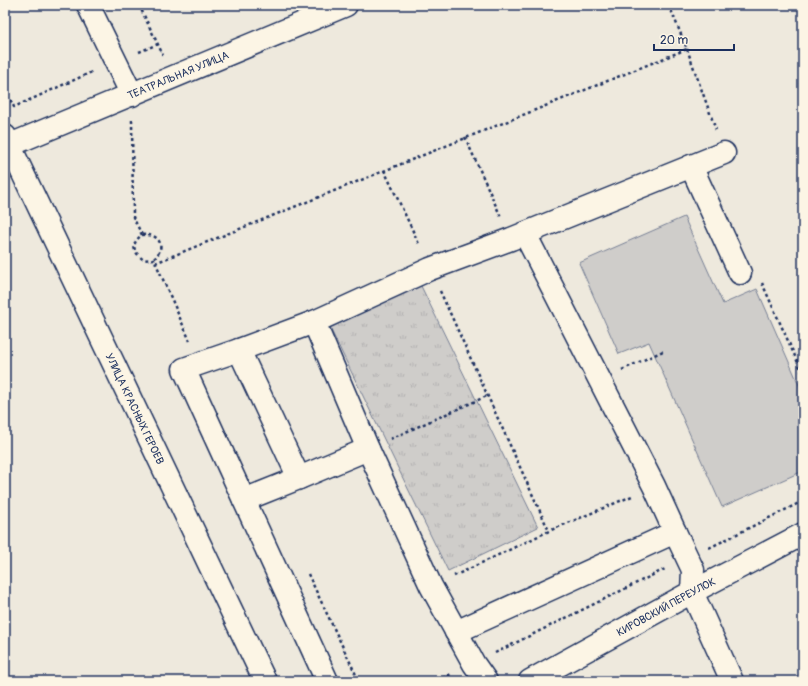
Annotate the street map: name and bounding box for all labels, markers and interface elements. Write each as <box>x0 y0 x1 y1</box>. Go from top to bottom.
scale bar <box>654 26 734 52</box>
text: 20 m <box>660 33 689 48</box>
street label: ТЕАТРАЛЬНАЯ УЛИЦА <box>126 49 231 102</box>
street label: УЛИЦА КРАСНЫХ ГЕРОЕВ <box>103 351 167 466</box>
street label: КИРОВСКИЙ ПЕРЕУЛОК <box>615 575 718 639</box>

